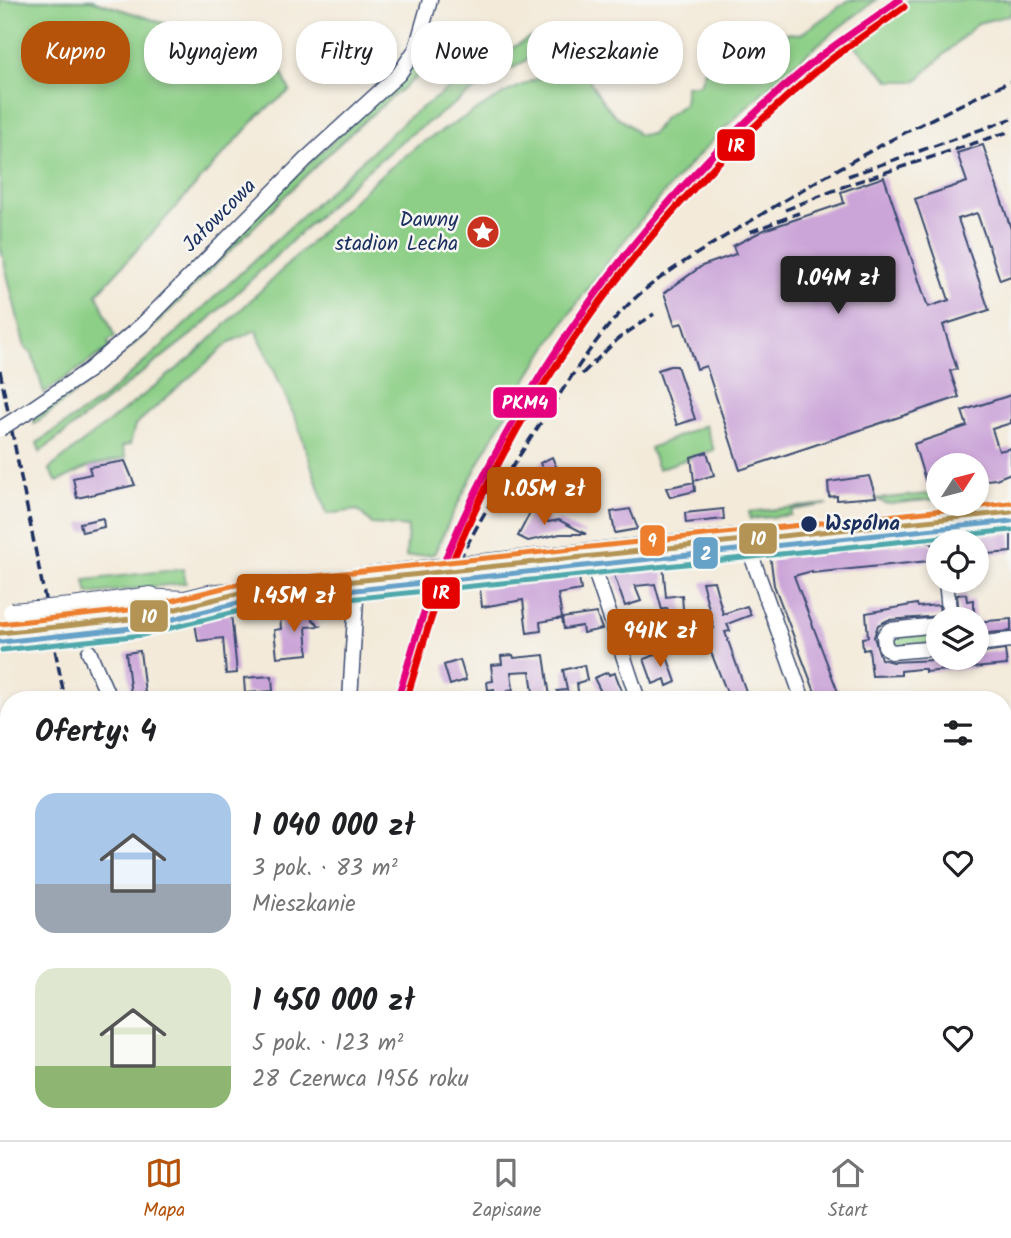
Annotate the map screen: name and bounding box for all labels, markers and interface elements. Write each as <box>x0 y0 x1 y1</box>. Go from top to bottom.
chip: Kupno <box>21 21 130 84</box>
chip: Wynajem <box>144 21 282 84</box>
chip: Filtry <box>296 21 397 84</box>
chip: Nowe <box>411 21 513 84</box>
chip: Mieszkanie <box>527 21 683 84</box>
chip: Dom <box>697 21 790 84</box>
line badge: IR <box>716 128 756 162</box>
text: IR <box>727 132 745 162</box>
street label: Jałowcowa <box>175 171 265 261</box>
place label: Dawny stadion Lecha <box>335 204 458 261</box>
place icon: Dawny stadion Lecha <box>464 213 502 251</box>
pin: 1.04M zł <box>766 256 910 316</box>
text: 1.04M zł <box>797 261 879 297</box>
line badge: PKM4 <box>492 386 558 419</box>
text: PKM4 <box>502 389 549 419</box>
north arrow <box>926 453 989 516</box>
map controls <box>926 453 989 670</box>
pin: 1.05M zł <box>472 468 616 527</box>
text: 1.05M zł <box>503 472 585 508</box>
place label: Wspólna <box>825 508 900 541</box>
marker: Wspólna <box>799 514 819 534</box>
line badge: 10 <box>738 522 778 555</box>
line badge: 9 <box>639 524 666 557</box>
text: 10 <box>750 525 766 555</box>
text: 9 <box>647 527 657 557</box>
button: locate <box>926 530 989 593</box>
line badge: 2 <box>692 536 719 570</box>
text: 2 <box>700 540 712 570</box>
pin: 1.45M zł <box>222 574 366 634</box>
line badge: IR <box>421 576 461 610</box>
text: 1.45M zł <box>253 579 335 615</box>
text: IR <box>432 579 450 609</box>
line badge: 10 <box>129 599 169 633</box>
text: 10 <box>141 603 157 633</box>
button: layers <box>926 607 989 670</box>
pin: 941K zł <box>595 610 725 669</box>
text: 941K zł <box>623 614 697 650</box>
text: Oferty: 4 <box>35 709 157 757</box>
icon: filters <box>939 714 977 752</box>
text: 1 040 000 zł <box>252 803 415 851</box>
icon: home <box>91 821 175 905</box>
icon: heart <box>939 844 977 882</box>
text: 3 pok. · 83 m² <box>252 851 398 887</box>
text: Mieszkanie <box>252 887 356 923</box>
text: 1 450 000 zł <box>252 978 415 1026</box>
icon: home <box>91 996 175 1080</box>
icon: heart <box>939 1019 977 1057</box>
text: 5 pok. · 123 m² <box>252 1026 403 1062</box>
text: 28 Czerwca 1956 roku <box>252 1062 469 1098</box>
tab: Mapa <box>143 1154 185 1226</box>
tab: Zapisane <box>471 1154 541 1226</box>
tab: Start <box>828 1154 868 1226</box>

